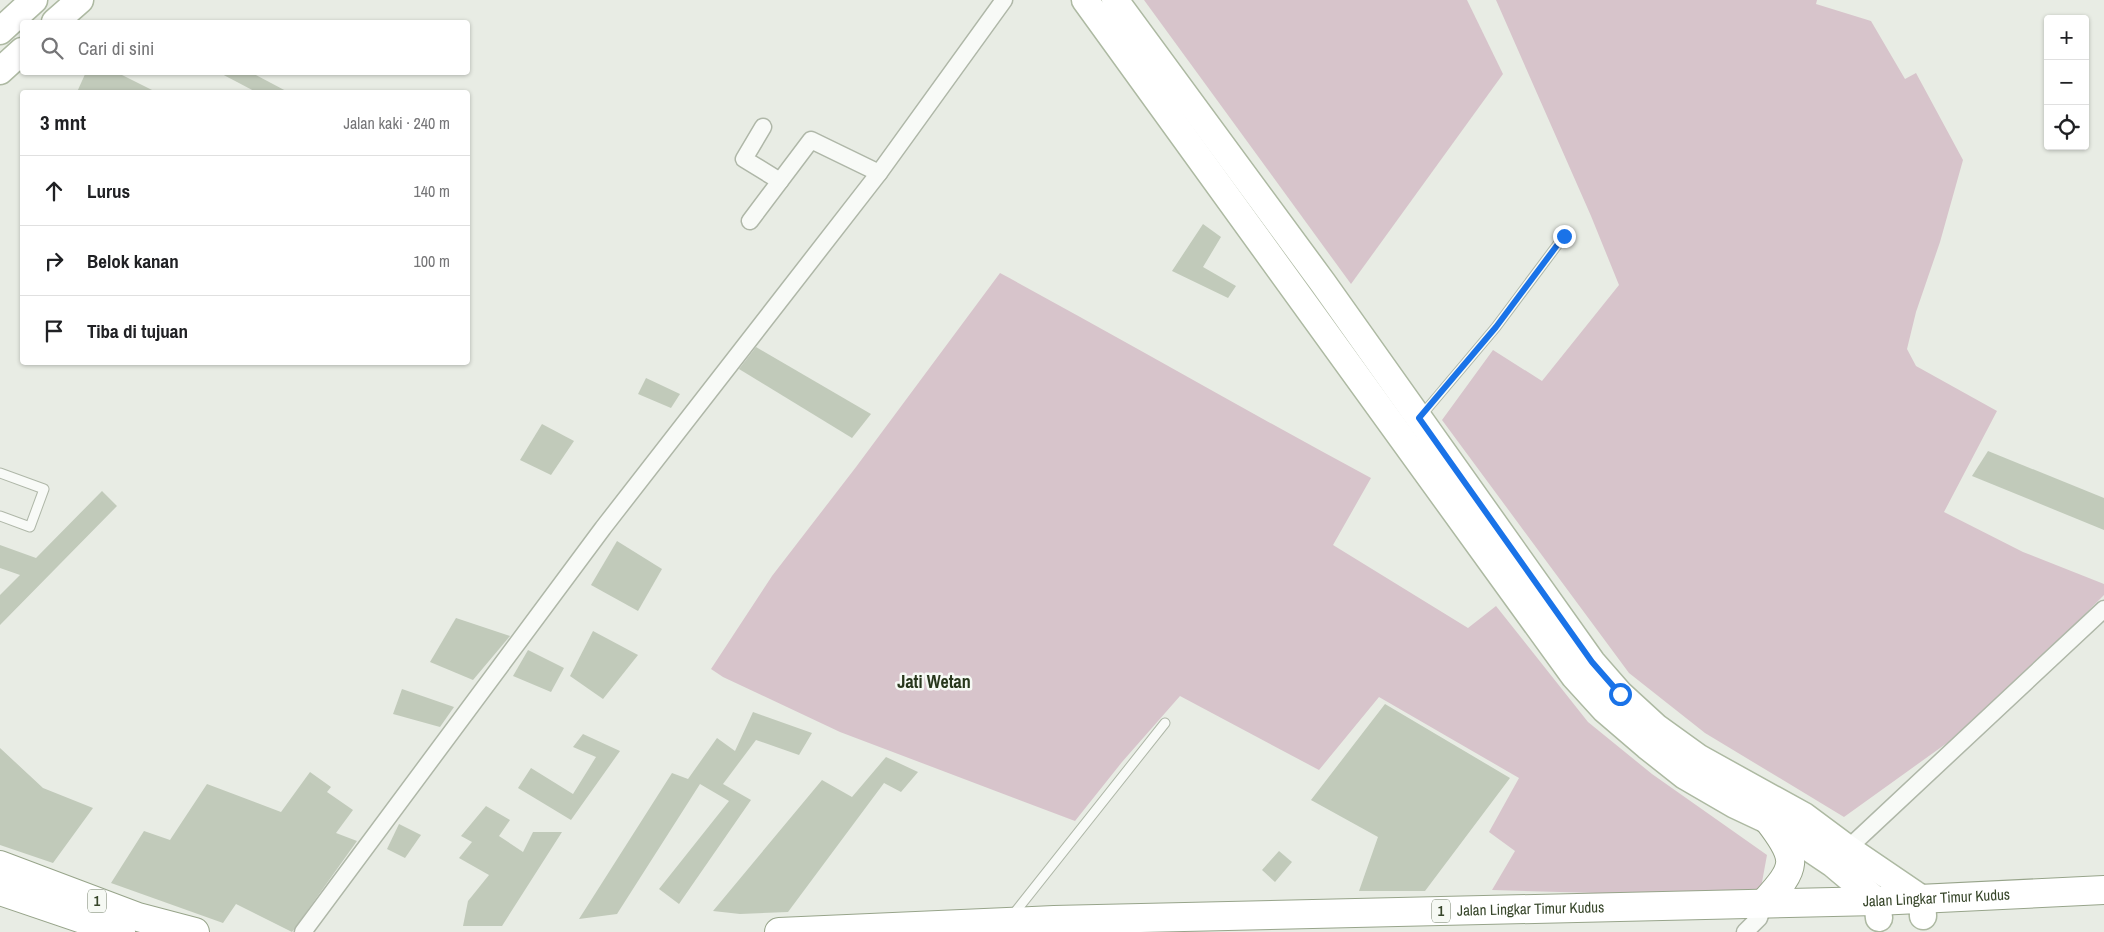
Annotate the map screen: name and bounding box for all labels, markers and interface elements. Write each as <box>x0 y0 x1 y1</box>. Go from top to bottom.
map controls <box>2044 15 2089 150</box>
button: + <box>2044 15 2089 60</box>
search box <box>20 20 470 75</box>
icon: search <box>38 34 66 62</box>
text: Cari di sini <box>78 35 154 61</box>
button: − <box>2044 60 2089 105</box>
button: locate <box>2044 105 2089 150</box>
text: 3 mnt <box>40 108 86 137</box>
text: Jalan kaki · 240 m <box>344 112 450 134</box>
icon: ahead <box>40 177 68 205</box>
text: Lurus <box>87 178 130 204</box>
text: 140 m <box>414 180 450 202</box>
route end <box>1553 225 1576 248</box>
icon: right <box>40 247 68 275</box>
text: Belok kanan <box>87 248 179 274</box>
text: 100 m <box>414 250 450 272</box>
icon: arrive <box>40 317 68 345</box>
text: Tiba di tujuan <box>87 318 188 344</box>
district label: Jati Wetan <box>897 669 971 694</box>
route start <box>1609 683 1632 706</box>
street label: Jalan Lingkar Timur Kudus <box>1863 884 2011 911</box>
road number: 1 <box>88 889 106 912</box>
street label: Jalan Lingkar Timur Kudus <box>1457 896 1604 921</box>
road number: 1 <box>1432 899 1450 922</box>

